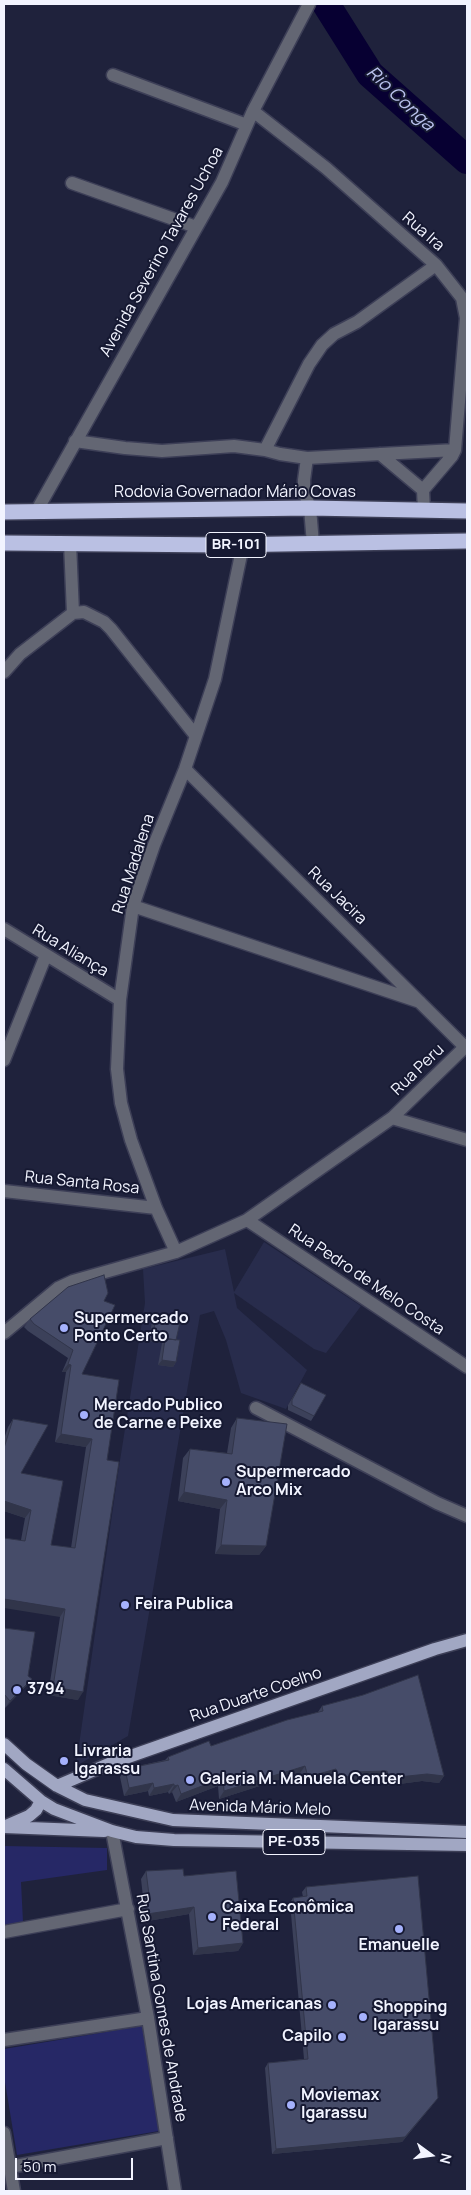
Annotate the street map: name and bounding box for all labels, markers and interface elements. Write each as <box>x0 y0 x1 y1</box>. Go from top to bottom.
water label: Rio Conga <box>362 62 438 136</box>
street label: Avenida Severino Tavares Uchoa <box>96 144 228 360</box>
street label: Rua Ira <box>398 208 448 256</box>
street label: Rodovia Governador Mário Covas <box>114 483 356 503</box>
road number: BR-101 <box>206 532 266 558</box>
street label: Rua Madalena <box>109 812 159 916</box>
street label: Rua Jacira <box>303 863 371 929</box>
street label: Rua Aliança <box>28 921 112 981</box>
street label: Rua Peru <box>388 1040 448 1100</box>
street label: Rua Santa Rosa <box>24 1167 140 1199</box>
street label: Rua Pedro de Melo Costa <box>284 1221 448 1339</box>
place label: Supermercado Ponto Certo <box>74 1309 189 1347</box>
marker: Supermercado Ponto Certo <box>58 1322 70 1334</box>
place label: Mercado Publico de Carne e Peixe <box>94 1396 223 1434</box>
marker: Mercado Publico de Carne e Peixe <box>78 1409 90 1421</box>
place label: Supermercado Arco Mix <box>236 1463 351 1501</box>
marker: Supermercado Arco Mix <box>220 1476 232 1488</box>
place label: Feira Publica <box>135 1595 233 1615</box>
marker: Feira Publica <box>119 1599 131 1611</box>
street label: Rua Duarte Coelho <box>188 1663 324 1727</box>
place label: 3794 <box>27 1680 65 1700</box>
marker: 3794 <box>11 1684 23 1696</box>
place label: Livraria Igarassu <box>74 1742 140 1780</box>
marker: Livraria Igarassu <box>58 1755 70 1767</box>
place label: Galeria M. Manuela Center <box>200 1770 403 1790</box>
marker: Galeria M. Manuela Center <box>184 1774 196 1786</box>
street label: Avenida Mário Melo <box>189 1796 331 1820</box>
road number: PE-035 <box>263 1830 325 1854</box>
street label: Rua Santina Gomes de Andrade <box>131 1893 191 2123</box>
place label: Caixa Econômica Federal <box>222 1898 354 1936</box>
marker: Caixa Econômica Federal <box>206 1911 218 1923</box>
marker: Emanuelle <box>393 1923 405 1935</box>
place label: Emanuelle <box>358 1936 440 1956</box>
place label: Lojas Americanas <box>186 1995 322 2015</box>
place label: Shopping Igarassu <box>373 1998 447 2036</box>
marker: Lojas Americanas <box>326 1999 338 2011</box>
marker: Shopping Igarassu <box>357 2011 369 2023</box>
place label: Capilo <box>282 2027 332 2047</box>
marker: Capilo <box>336 2031 348 2043</box>
place label: Moviemax Igarassu <box>301 2086 379 2124</box>
marker: Moviemax Igarassu <box>285 2099 297 2111</box>
north arrow <box>406 2130 456 2180</box>
scale bar <box>18 2148 135 2180</box>
text: N <box>436 2152 456 2166</box>
text: 50 m <box>23 2156 57 2177</box>

